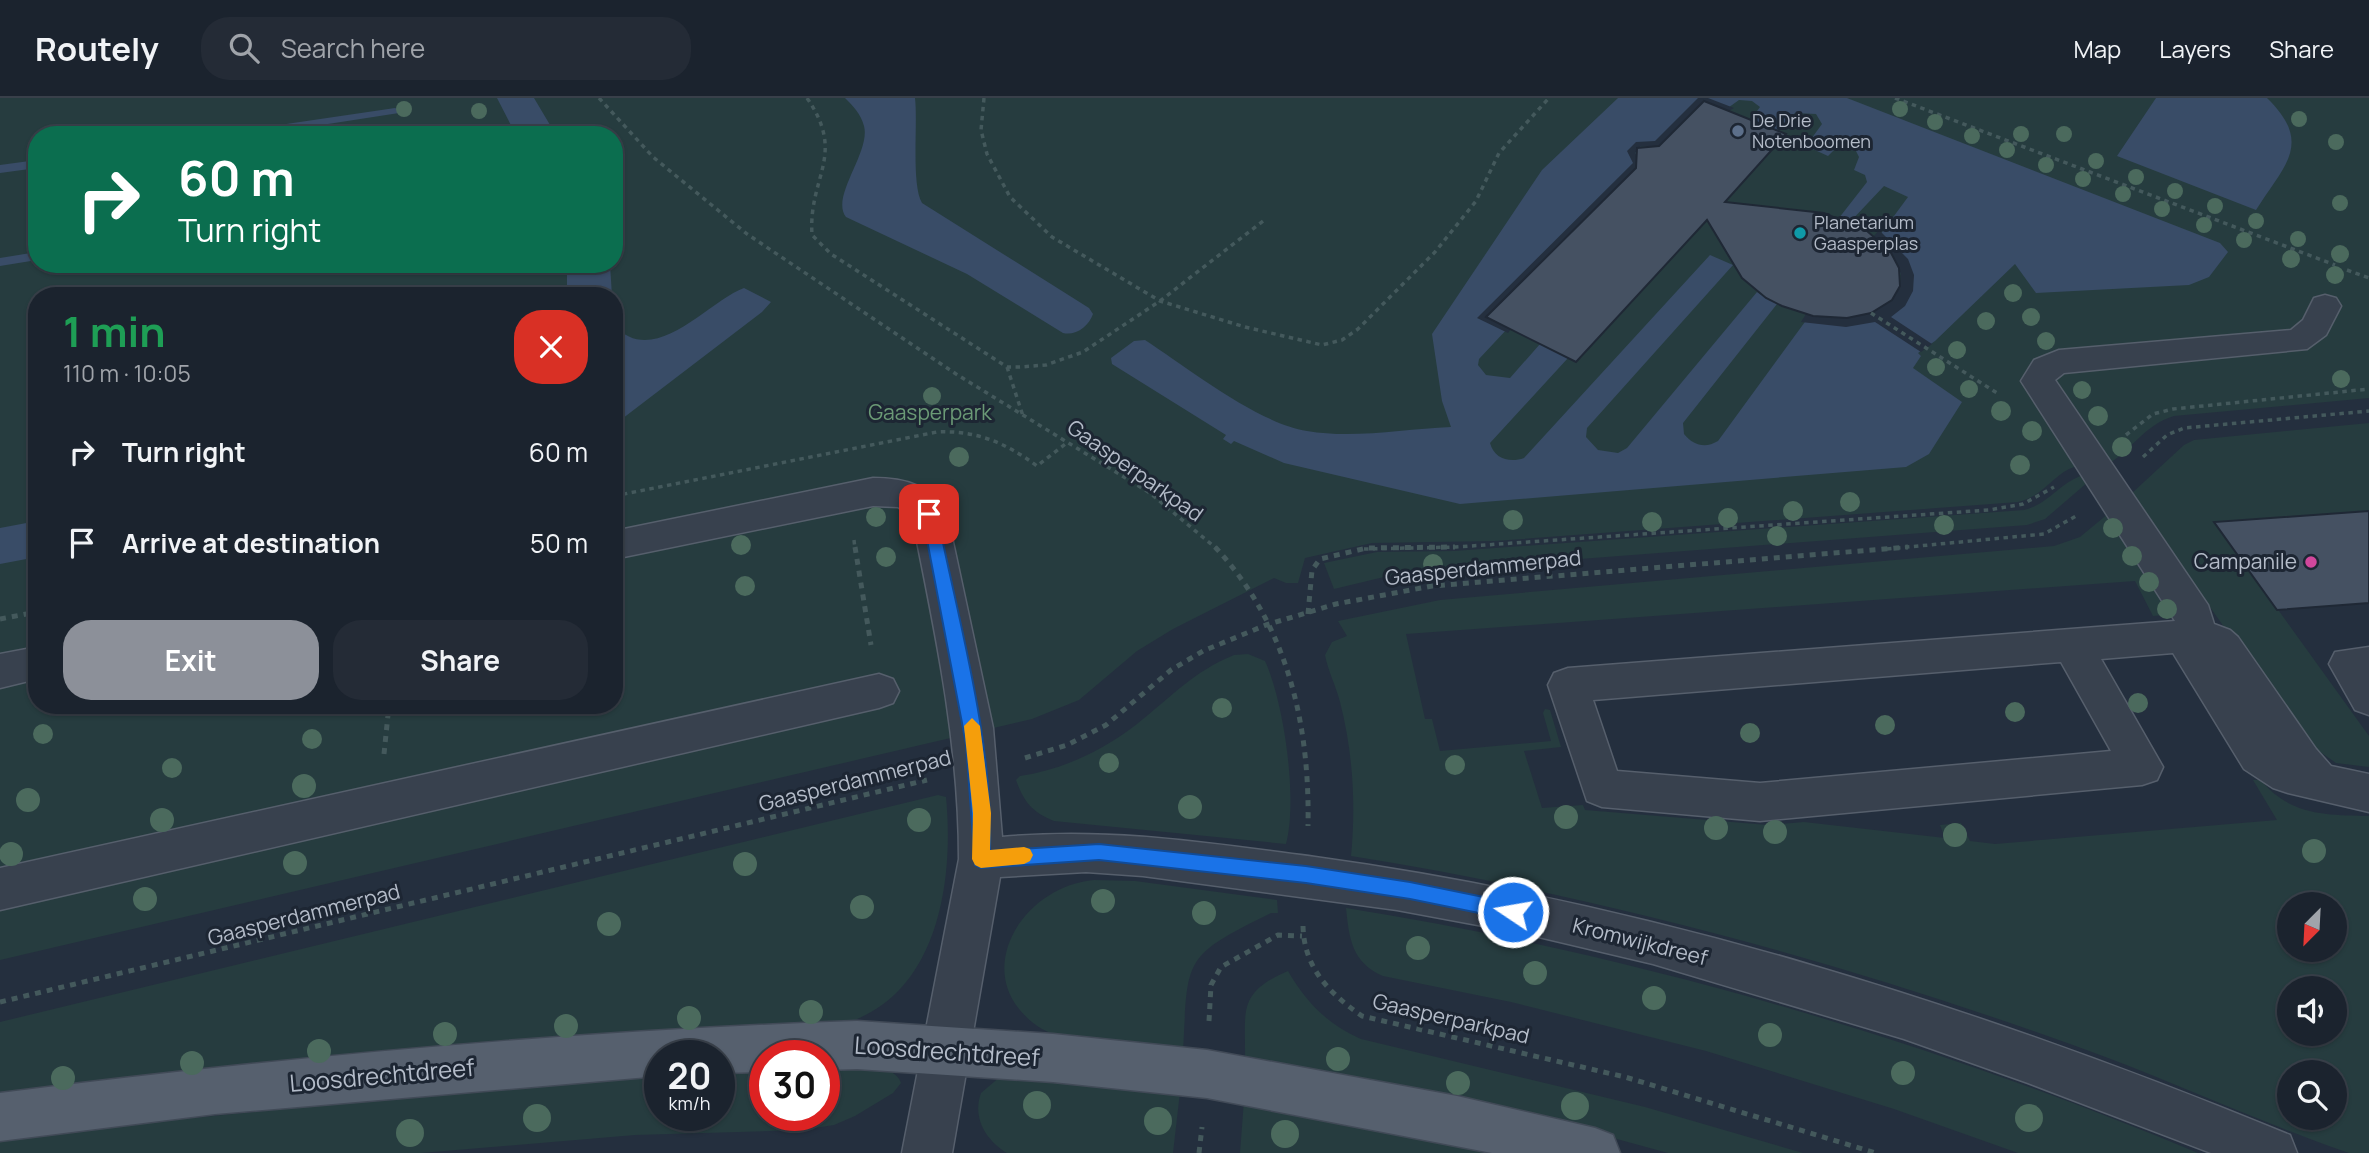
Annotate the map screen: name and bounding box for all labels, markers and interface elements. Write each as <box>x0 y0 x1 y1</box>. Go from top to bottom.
search box <box>201 17 691 80</box>
text: Routely <box>35 26 159 71</box>
icon: search <box>225 29 263 67</box>
text: Search here <box>281 30 425 66</box>
text: Map <box>2074 32 2121 65</box>
text: Layers <box>2159 32 2231 65</box>
text: Share <box>2269 32 2334 65</box>
place label: De Drie Notenboomen <box>1752 108 1871 153</box>
marker: De Drie Notenboomen <box>1730 123 1746 139</box>
text: 60 m <box>178 144 295 211</box>
icon: right <box>63 154 154 245</box>
text: Turn right <box>178 208 321 252</box>
place label: Planetarium Gaasperplas <box>1814 210 1918 255</box>
marker: Planetarium Gaasperplas <box>1792 225 1808 241</box>
text: 1 min <box>63 302 166 360</box>
button: close <box>514 310 588 384</box>
text: 110 m · 10:05 <box>63 357 191 389</box>
park label: Gaasperpark <box>868 398 992 426</box>
street label: Gaasperparkpad <box>1062 413 1209 528</box>
icon: right <box>63 433 101 471</box>
text: Turn right <box>122 434 246 470</box>
text: 60 m <box>529 434 588 470</box>
pin <box>899 484 959 544</box>
icon: arrive <box>910 495 948 533</box>
icon: arrive <box>63 524 101 562</box>
text: Arrive at destination <box>122 525 380 561</box>
text: 50 m <box>530 525 588 561</box>
street label: Gaasperdammerpad <box>1383 543 1582 591</box>
place label: Campanile <box>2194 547 2297 575</box>
marker: Campanile <box>2303 554 2319 570</box>
button: Exit <box>63 620 319 700</box>
button: Share <box>333 620 588 700</box>
street label: Gaasperdammerpad <box>756 743 954 817</box>
position arrow <box>1476 875 1550 949</box>
street label: Gaasperdammerpad <box>205 877 403 951</box>
north arrow <box>2277 892 2347 962</box>
map controls <box>2277 892 2347 1130</box>
street label: Kromwijkdreef <box>1570 911 1711 971</box>
button: sound <box>2277 976 2347 1046</box>
street label: Gaasperparkpad <box>1370 986 1532 1050</box>
street label: Loosdrechtdreef <box>853 1028 1041 1073</box>
speed limit sign: 30 <box>749 1040 840 1131</box>
street label: Loosdrechtdreef <box>288 1050 476 1099</box>
text: 20 <box>668 1052 711 1100</box>
button: search <box>2277 1060 2347 1130</box>
text: km/h <box>669 1091 710 1115</box>

